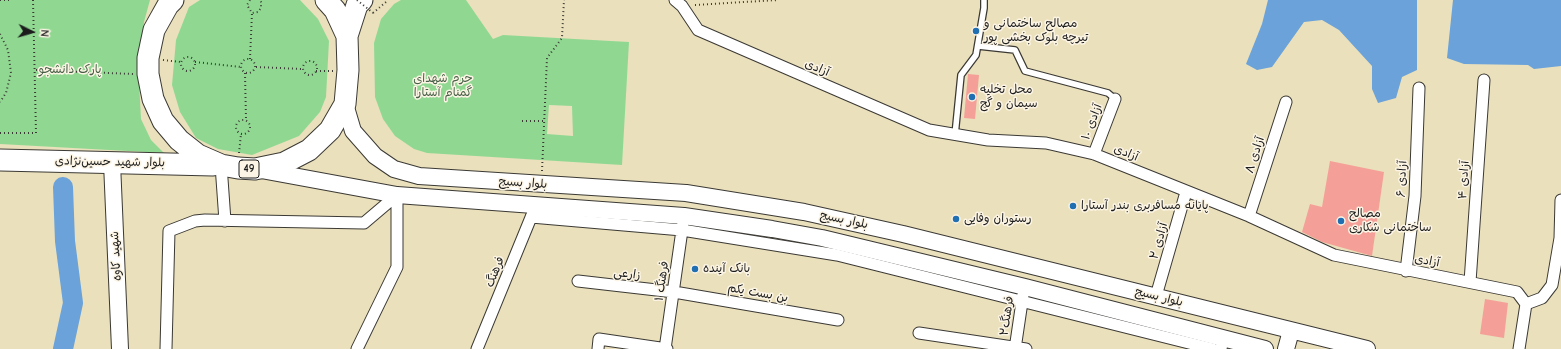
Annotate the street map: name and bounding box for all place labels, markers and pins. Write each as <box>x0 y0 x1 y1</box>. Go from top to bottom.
place label: مصالح ساختمانی و تیرچه بلوک بخشی پور <box>984 17 1088 45</box>
marker: مصالح ساختمانی و تیرچه بلوک بخشی پور <box>971 26 981 36</box>
place label: محل تخلیه سیمان و گچ <box>980 83 1037 111</box>
marker: محل تخلیه سیمان و گچ <box>967 92 977 102</box>
place label: پایانه مسافربری بندر آستارا <box>1081 199 1209 213</box>
marker: پایانه مسافربری بندر آستارا <box>1068 201 1078 211</box>
place label: مصالح ساختمانی شکاری <box>1349 207 1432 235</box>
place label: رستوران وفایی <box>964 212 1032 226</box>
marker: رستوران وفایی <box>951 214 961 224</box>
marker: مصالح ساختمانی شکاری <box>1336 216 1346 226</box>
place label: بانک آینده <box>703 262 750 276</box>
marker: بانک آینده <box>690 264 700 274</box>

